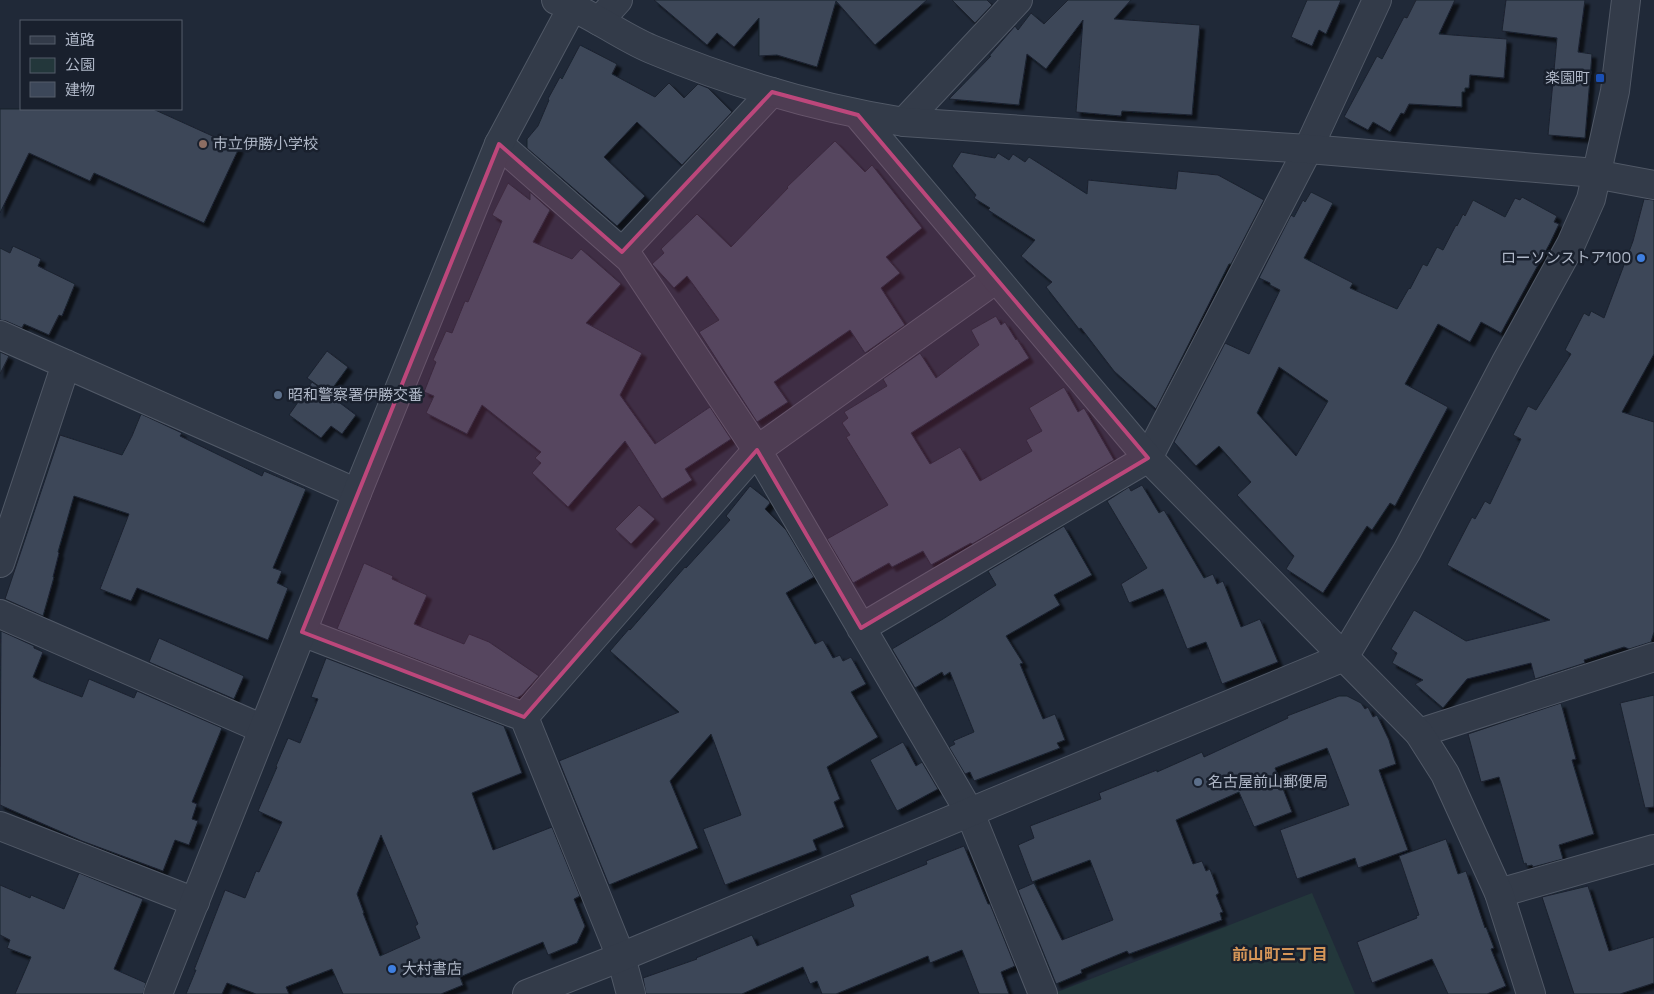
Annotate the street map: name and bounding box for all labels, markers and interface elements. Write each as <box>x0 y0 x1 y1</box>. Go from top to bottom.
legend <box>20 20 182 110</box>
text: 道路 <box>65 30 95 49</box>
text: 公園 <box>65 55 95 74</box>
place label: 楽園町 <box>1545 68 1590 87</box>
marker: 楽園町 <box>1594 72 1606 84</box>
text: 建物 <box>65 80 95 99</box>
place label: 市立伊勝小学校 <box>213 134 318 153</box>
marker: 市立伊勝小学校 <box>197 138 209 150</box>
place label: ローソンストア100 <box>1501 248 1631 267</box>
marker: ローソンストア100 <box>1635 252 1647 264</box>
place label: 昭和警察署伊勝交番 <box>288 385 423 404</box>
marker: 昭和警察署伊勝交番 <box>272 389 284 401</box>
place label: 名古屋前山郵便局 <box>1208 772 1328 791</box>
marker: 名古屋前山郵便局 <box>1192 776 1204 788</box>
district label: 前山町三丁目 <box>1232 944 1328 965</box>
place label: 大村書店 <box>402 959 462 978</box>
marker: 大村書店 <box>386 963 398 975</box>

